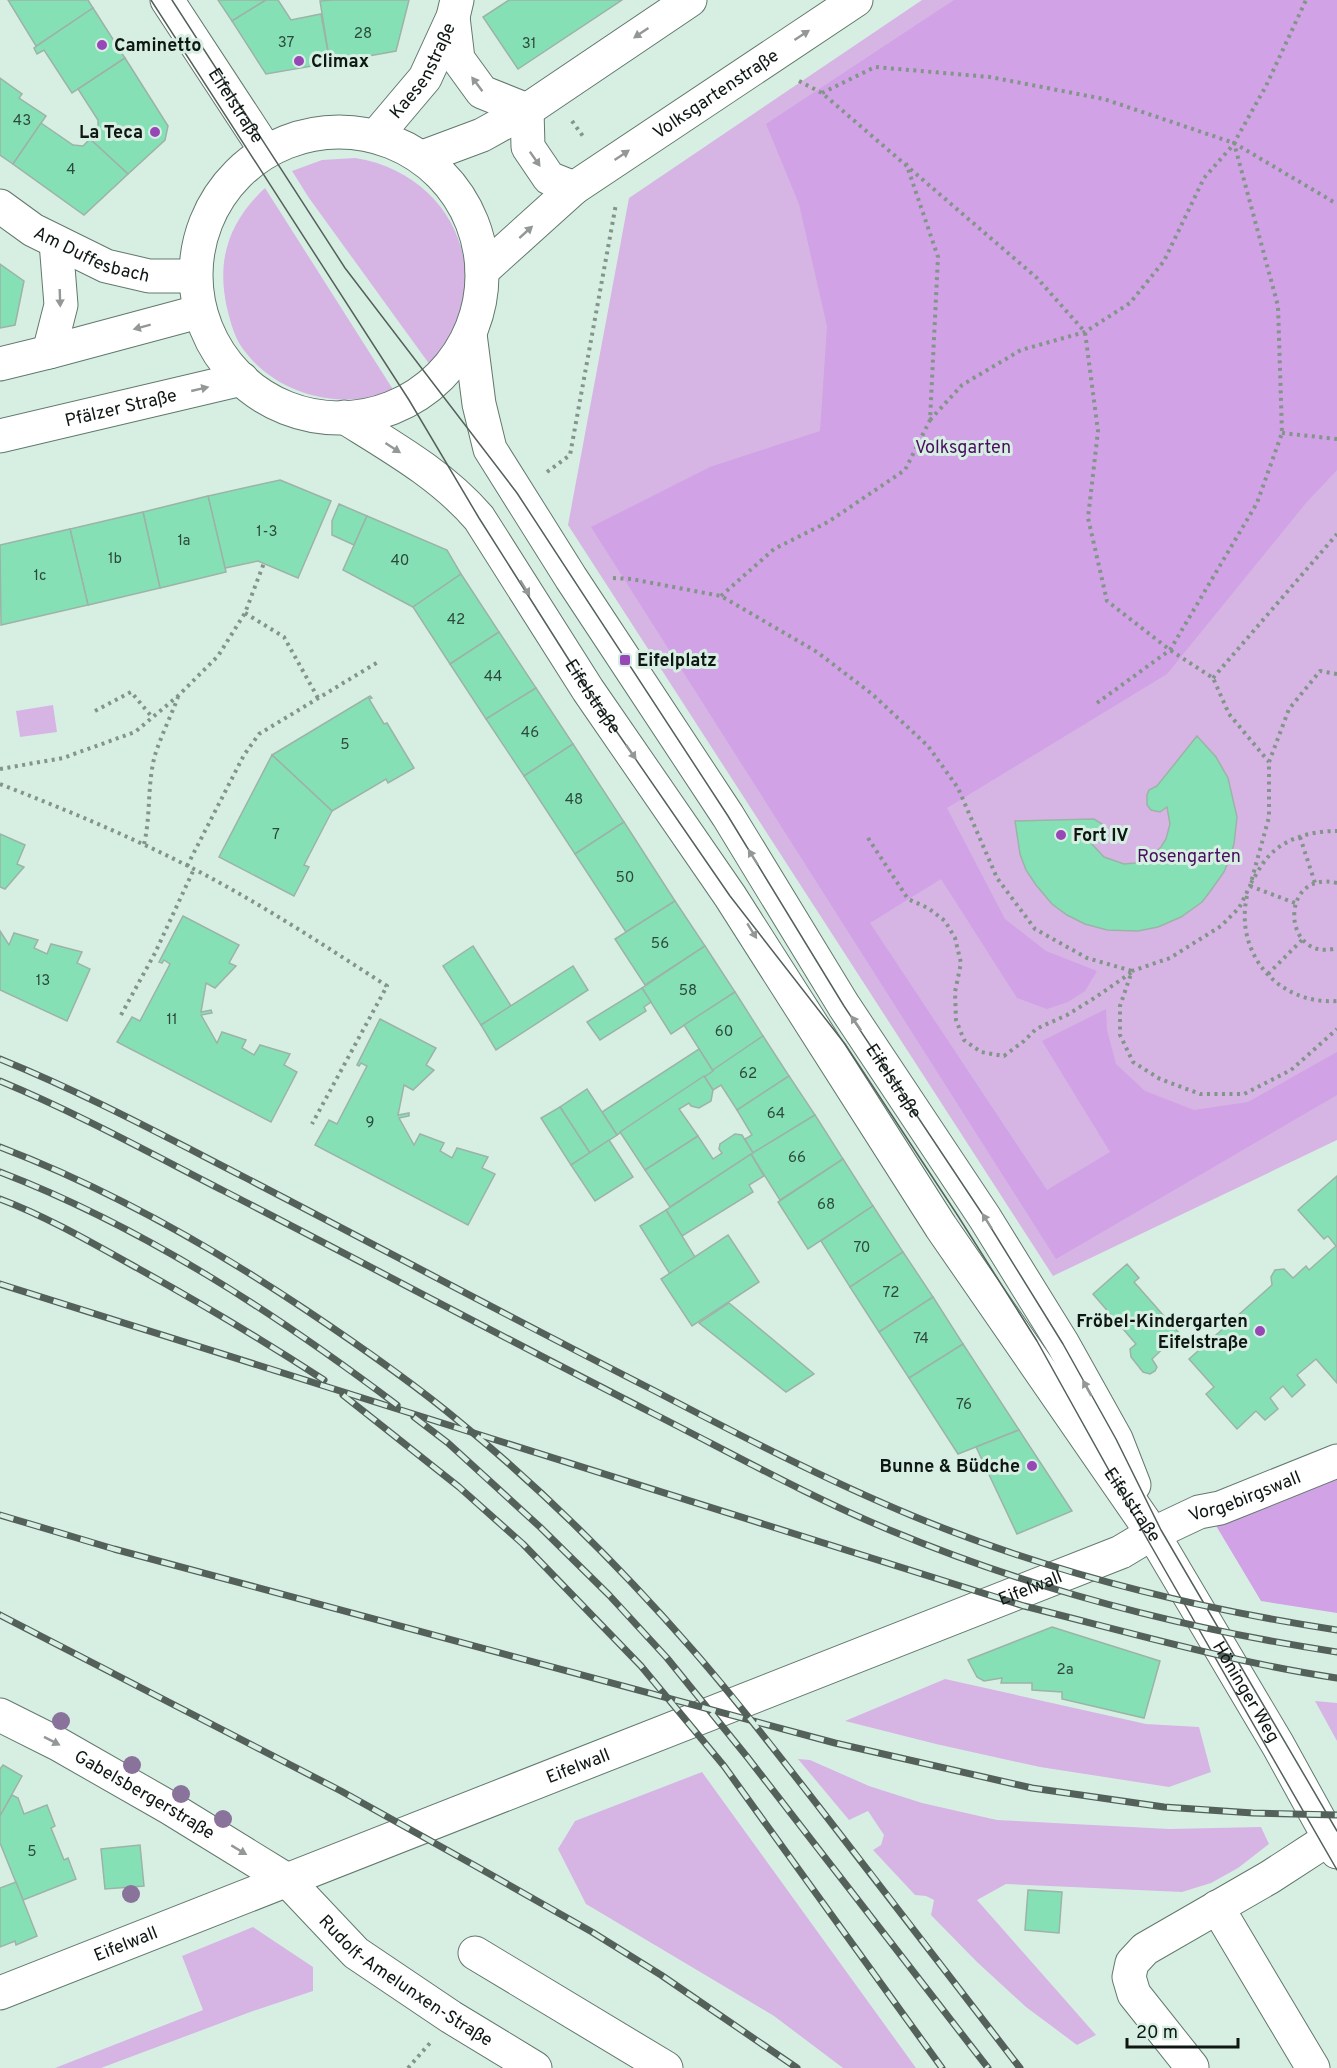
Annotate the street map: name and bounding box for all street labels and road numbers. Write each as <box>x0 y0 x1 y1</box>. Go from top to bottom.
street label: Kaesenstraße <box>385 20 462 124</box>
street label: Volksgartenstraße <box>649 45 784 145</box>
street label: Eifelstraße <box>202 64 268 148</box>
street label: Am Duffesbach <box>29 222 152 289</box>
street label: Pfälzer Straße <box>63 385 179 433</box>
street label: Eifelstraße <box>559 655 625 739</box>
street label: Eifelstraße <box>859 1040 926 1124</box>
street label: Eifelstraße <box>1098 1464 1165 1547</box>
street label: Vorgebirgswall <box>1186 1467 1305 1528</box>
street label: Eifelwall <box>995 1566 1066 1612</box>
street label: Höninger Weg <box>1206 1638 1284 1747</box>
street label: Eifelwall <box>543 1744 614 1790</box>
street label: Gabelsbergerstraße <box>70 1746 218 1846</box>
street label: Rudolf-Amelunxen-Straße <box>313 1911 496 2053</box>
street label: Eifelwall <box>91 1922 162 1968</box>

